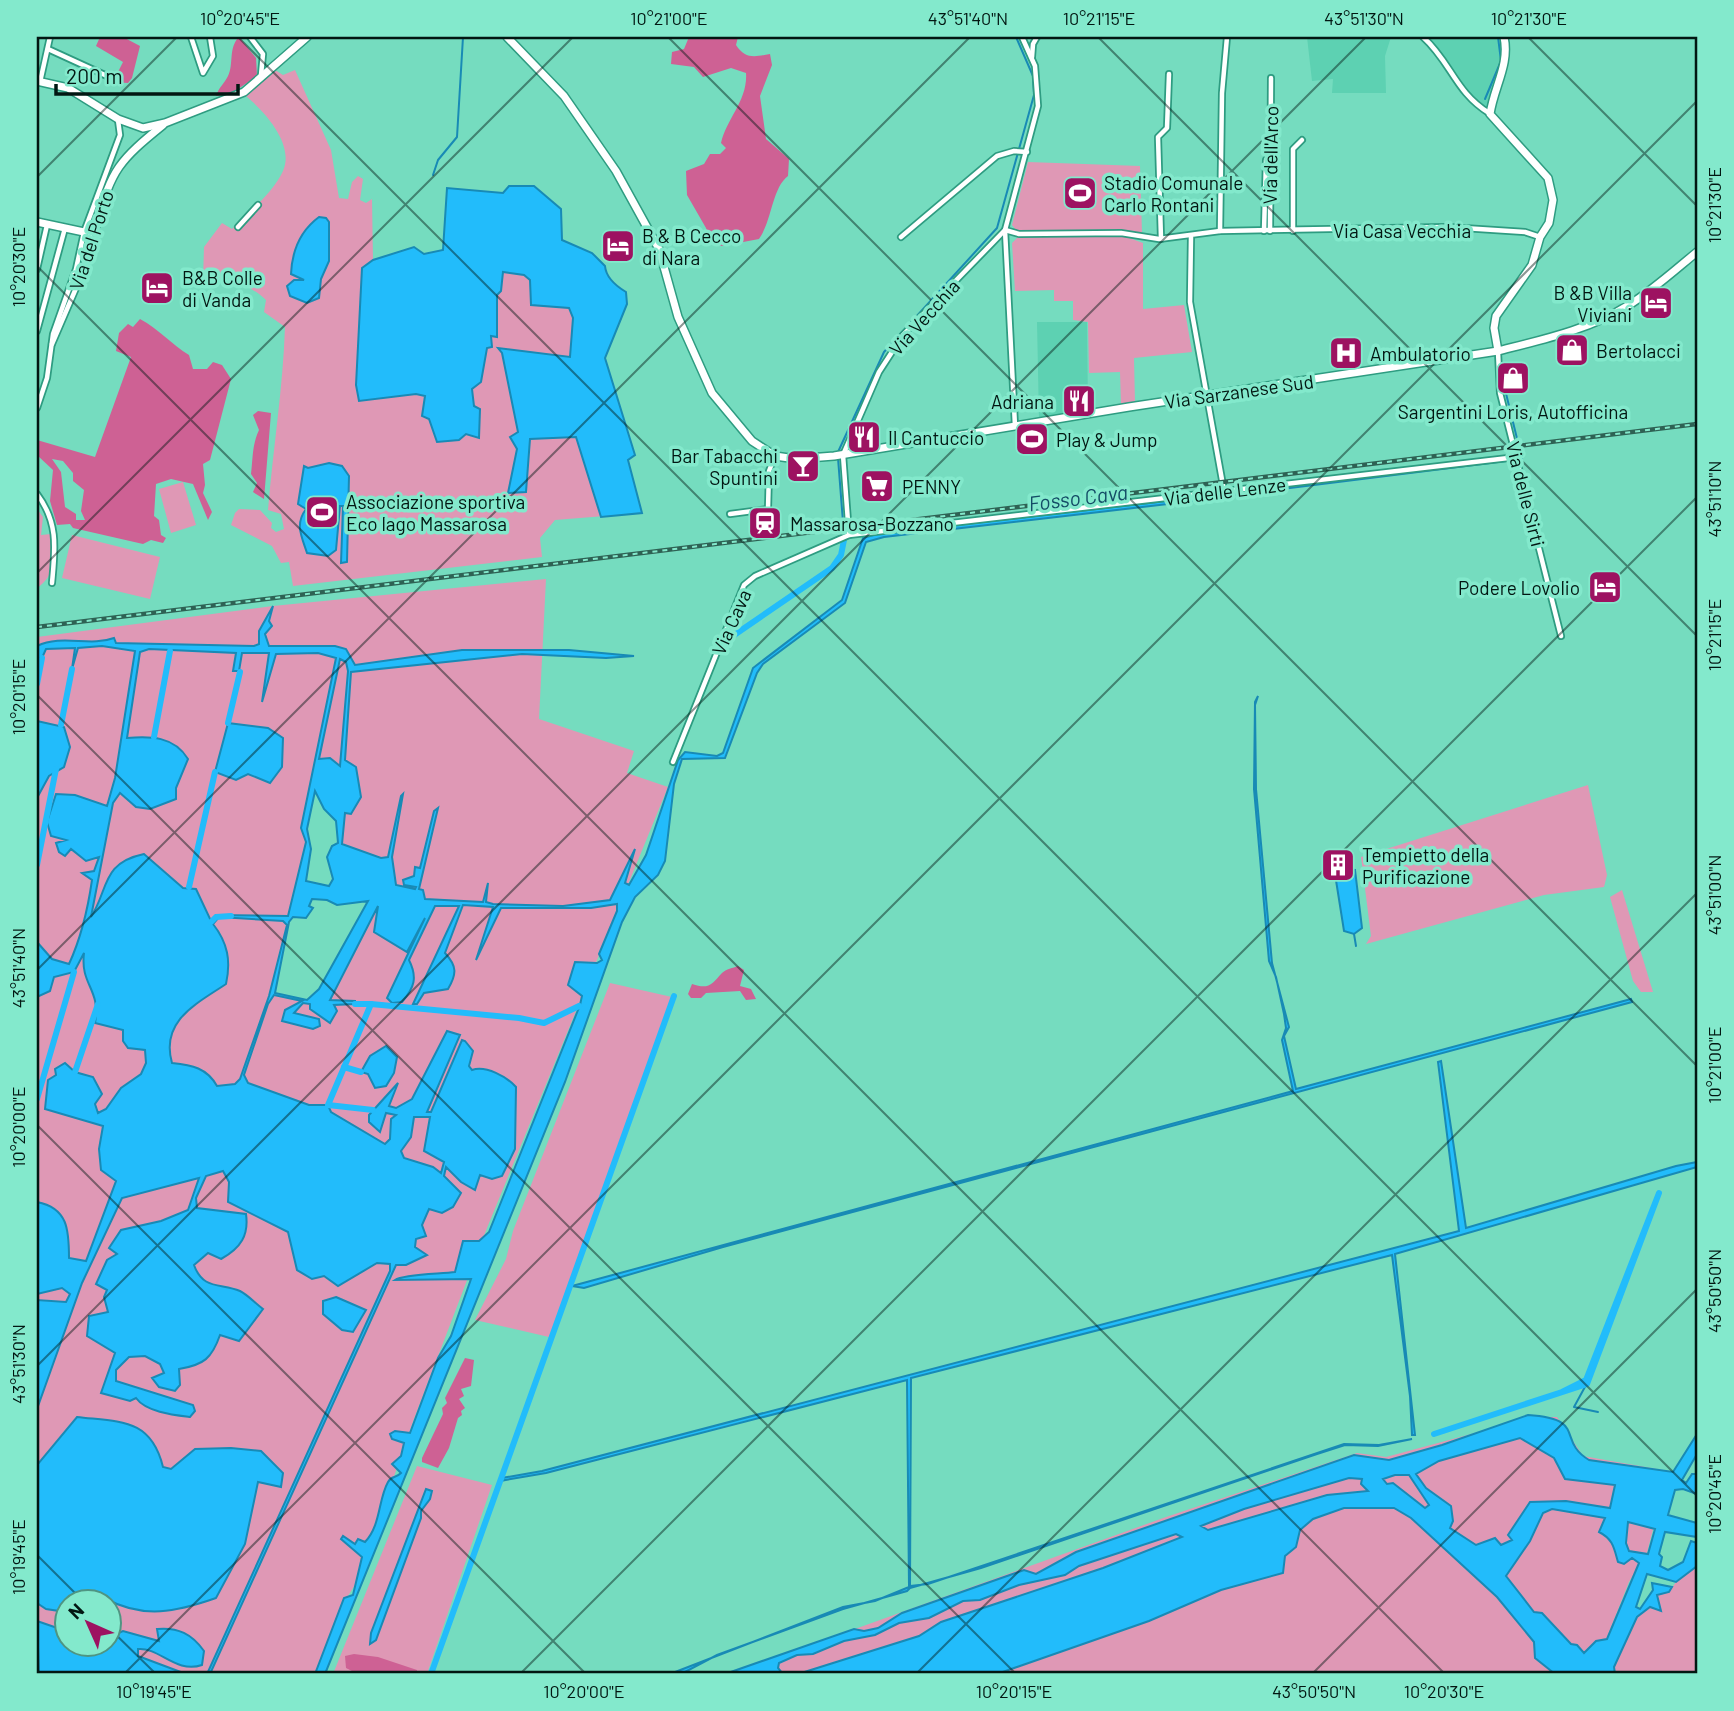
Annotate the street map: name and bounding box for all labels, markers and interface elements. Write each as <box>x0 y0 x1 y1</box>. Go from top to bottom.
text: 10°20'45"E <box>200 7 280 29</box>
text: 10°21'00"E <box>630 7 708 29</box>
text: 43°51'40"N <box>928 7 1008 29</box>
text: 10°21'15"E <box>1063 7 1135 29</box>
text: 43°51'30"N <box>1324 7 1404 29</box>
text: 10°21'30"E <box>1491 7 1567 29</box>
scale bar <box>56 52 238 96</box>
text: 200 m <box>66 63 123 88</box>
street label: Via dell'Arco <box>1258 105 1282 205</box>
text: 10°21'30"E <box>1703 167 1725 243</box>
place label: Stadio Comunale Carlo Rontani <box>1104 171 1243 216</box>
sports icon: Stadio Comunale Carlo Rontani <box>1061 174 1099 212</box>
street label: Via del Porto <box>64 187 118 293</box>
street label: Via Casa Vecchia <box>1333 219 1471 242</box>
place label: B & B Cecco di Nara <box>642 224 741 269</box>
text: 10°20'30"E <box>7 227 29 307</box>
hotel icon: B & B Cecco di Nara <box>599 227 637 265</box>
place label: B&B Colle di Vanda <box>182 266 263 311</box>
hotel icon: B&B Colle di Vanda <box>138 269 176 307</box>
street label: Via Vecchia <box>884 274 964 360</box>
place label: B &B Villa Viviani <box>1554 281 1632 326</box>
hotel icon: B &B Villa Viviani <box>1637 284 1675 322</box>
shop icon: Bertolacci <box>1553 331 1591 369</box>
hospital icon: Ambulatorio <box>1327 334 1365 372</box>
place label: Bertolacci <box>1596 339 1681 362</box>
place label: Ambulatorio <box>1370 342 1471 365</box>
shop icon: Sargentini Loris, Autofficina <box>1494 359 1532 397</box>
street label: Via Sarzanese Sud <box>1163 369 1315 413</box>
restaurant icon: Adriana <box>1060 382 1098 420</box>
place label: Adriana <box>991 390 1054 413</box>
place label: Sargentini Loris, Autofficina <box>1398 400 1628 423</box>
restaurant icon: Il Cantuccio <box>845 418 883 456</box>
sports icon: Play & Jump <box>1013 420 1051 458</box>
place label: Il Cantuccio <box>888 426 984 449</box>
place label: Play & Jump <box>1056 428 1157 451</box>
street label: Via delle Sirti <box>1502 439 1550 549</box>
place label: Bar Tabacchi Spuntini <box>671 444 778 489</box>
bar icon: Bar Tabacchi Spuntini <box>784 447 822 485</box>
text: 43°51'10"N <box>1703 461 1725 537</box>
supermarket icon: PENNY <box>858 467 896 505</box>
street label: Via delle Lenze <box>1163 472 1287 510</box>
place label: PENNY <box>902 475 961 498</box>
water label: Fosso Cava <box>1027 479 1129 515</box>
place label: Associazione sportiva Eco lago Massarosa <box>346 490 525 535</box>
sports icon: Associazione sportiva Eco lago Massarosa <box>303 493 341 531</box>
station icon: Massarosa-Bozzano <box>746 504 784 542</box>
place label: Massarosa-Bozzano <box>790 512 954 535</box>
hotel icon: Podere Lovolio <box>1586 568 1624 606</box>
place label: Podere Lovolio <box>1458 576 1580 599</box>
street label: Via Cava <box>706 586 756 658</box>
text: 10°21'15"E <box>1703 599 1725 671</box>
text: 10°20'15"E <box>7 659 29 735</box>
place label: Tempietto della Purificazione <box>1362 843 1489 888</box>
building icon: Tempietto della Purificazione <box>1319 846 1357 884</box>
text: 43°51'00"N <box>1703 855 1725 935</box>
text: 43°51'40"N <box>7 928 29 1008</box>
text: 10°21'00"E <box>1703 1026 1725 1104</box>
text: 10°20'00"E <box>7 1086 29 1168</box>
text: 43°50'50"N <box>1703 1249 1725 1333</box>
text: 43°51'30"N <box>7 1324 29 1404</box>
text: 10°20'45"E <box>1703 1454 1725 1534</box>
text: 10°19'45"E <box>7 1519 29 1595</box>
north arrow <box>52 1588 122 1658</box>
text: N <box>63 1598 88 1623</box>
text: 10°19'45"E <box>116 1680 192 1702</box>
text: 10°20'00"E <box>543 1680 625 1702</box>
text: 10°20'15"E <box>976 1680 1052 1702</box>
text: 43°50'50"N <box>1272 1680 1356 1702</box>
text: 10°20'30"E <box>1404 1680 1484 1702</box>

